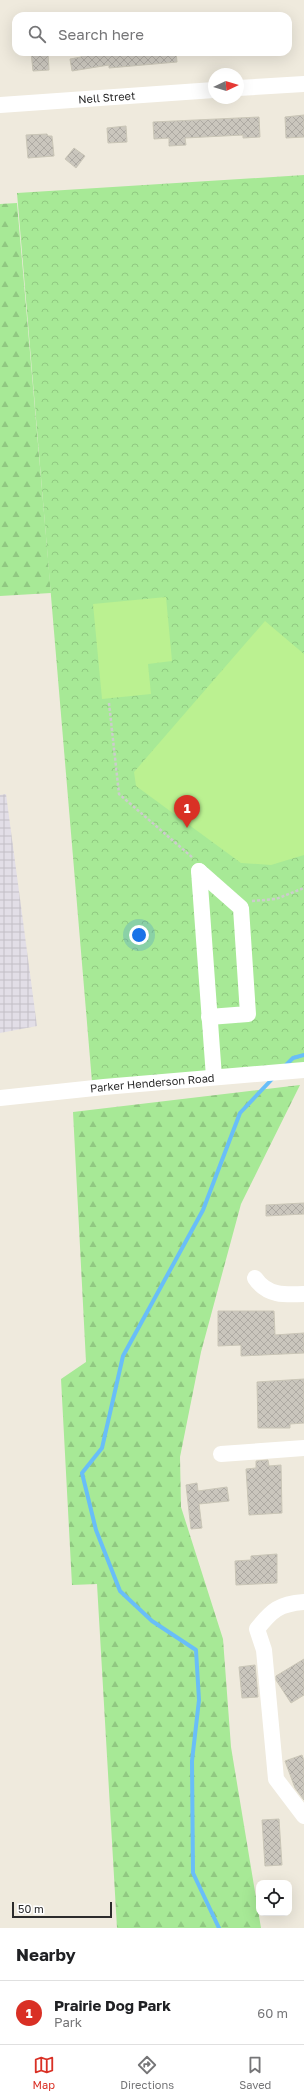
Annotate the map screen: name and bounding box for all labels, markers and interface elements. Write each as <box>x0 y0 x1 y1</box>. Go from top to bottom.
search box <box>12 12 292 56</box>
icon: search <box>26 23 48 45</box>
text: Search here <box>58 25 144 43</box>
north arrow <box>208 68 244 104</box>
street label: Nell Street <box>78 89 136 106</box>
pin: 1 <box>174 795 200 828</box>
your location <box>129 925 149 945</box>
street label: Parker Henderson Road <box>89 1071 215 1094</box>
map controls <box>256 1880 292 1916</box>
button: locate <box>256 1880 292 1916</box>
scale bar <box>12 1900 112 1919</box>
text: 50 m <box>18 1902 44 1915</box>
text: Nearby <box>16 1944 76 1965</box>
text: Prairie Dog Park <box>54 1996 171 2014</box>
text: 1 <box>26 2005 32 2021</box>
text: 60 m <box>257 2005 288 2021</box>
text: Park <box>54 2014 82 2030</box>
tab: Map <box>33 2054 55 2091</box>
tab: Directions <box>120 2054 174 2091</box>
tab: Saved <box>239 2054 271 2091</box>

